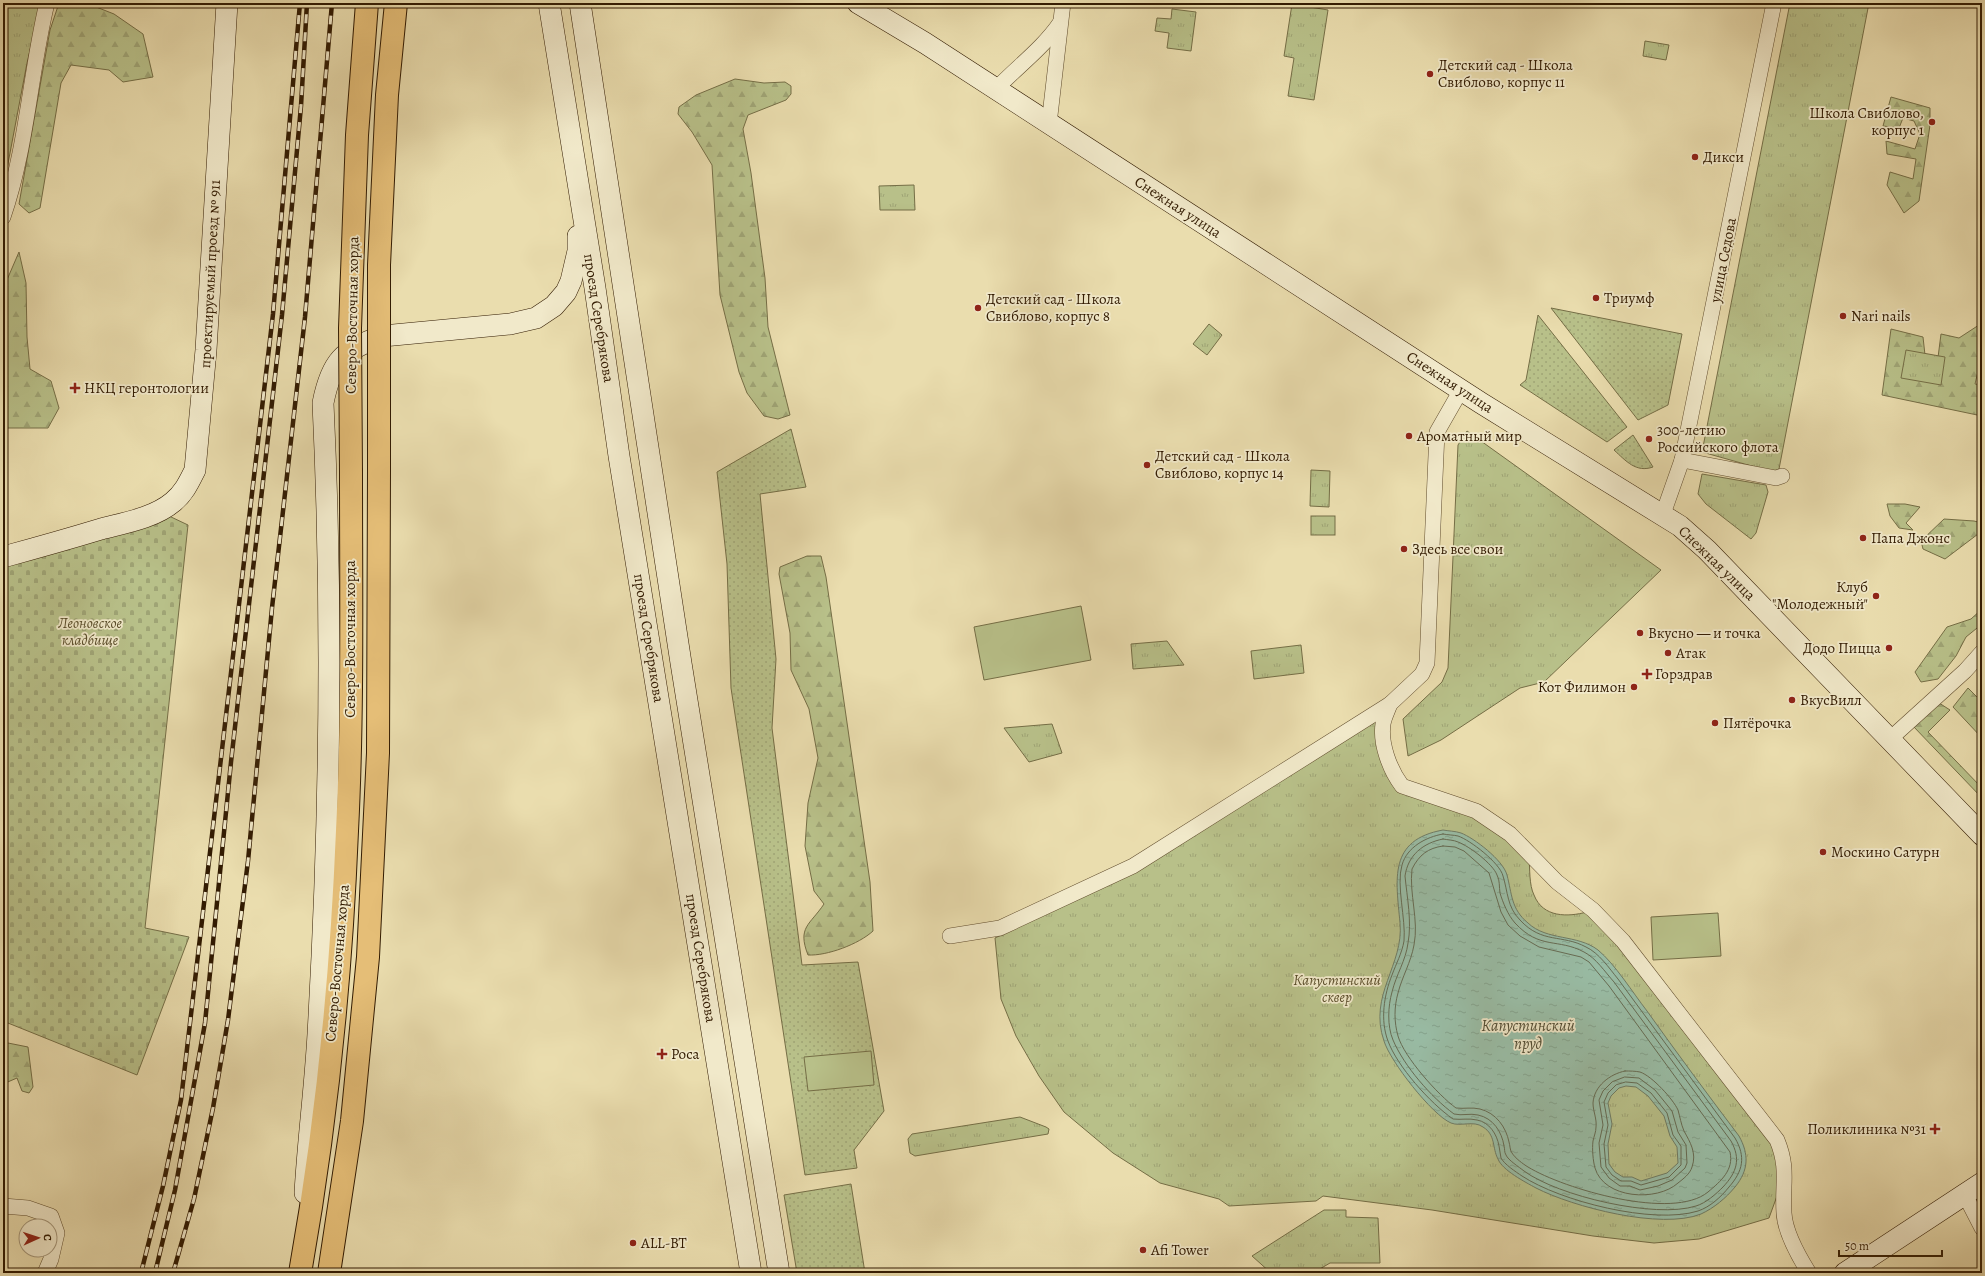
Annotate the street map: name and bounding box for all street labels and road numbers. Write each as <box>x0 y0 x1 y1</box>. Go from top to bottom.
street label: Снежная улица <box>1131 171 1225 243</box>
street label: проектируемый проезд № 911 <box>195 179 225 369</box>
street label: улица Седова <box>1705 216 1741 305</box>
street label: Северо-Восточная хорда <box>341 236 363 394</box>
street label: проезд Серебрякова <box>579 252 619 384</box>
street label: Снежная улица <box>1403 346 1497 418</box>
street label: Снежная улица <box>1674 521 1760 605</box>
street label: Северо-Восточная хорда <box>340 560 360 718</box>
street label: проезд Серебрякова <box>629 572 669 704</box>
street label: Северо-Восточная хорда <box>320 884 354 1042</box>
street label: проезд Серебрякова <box>681 892 721 1024</box>

